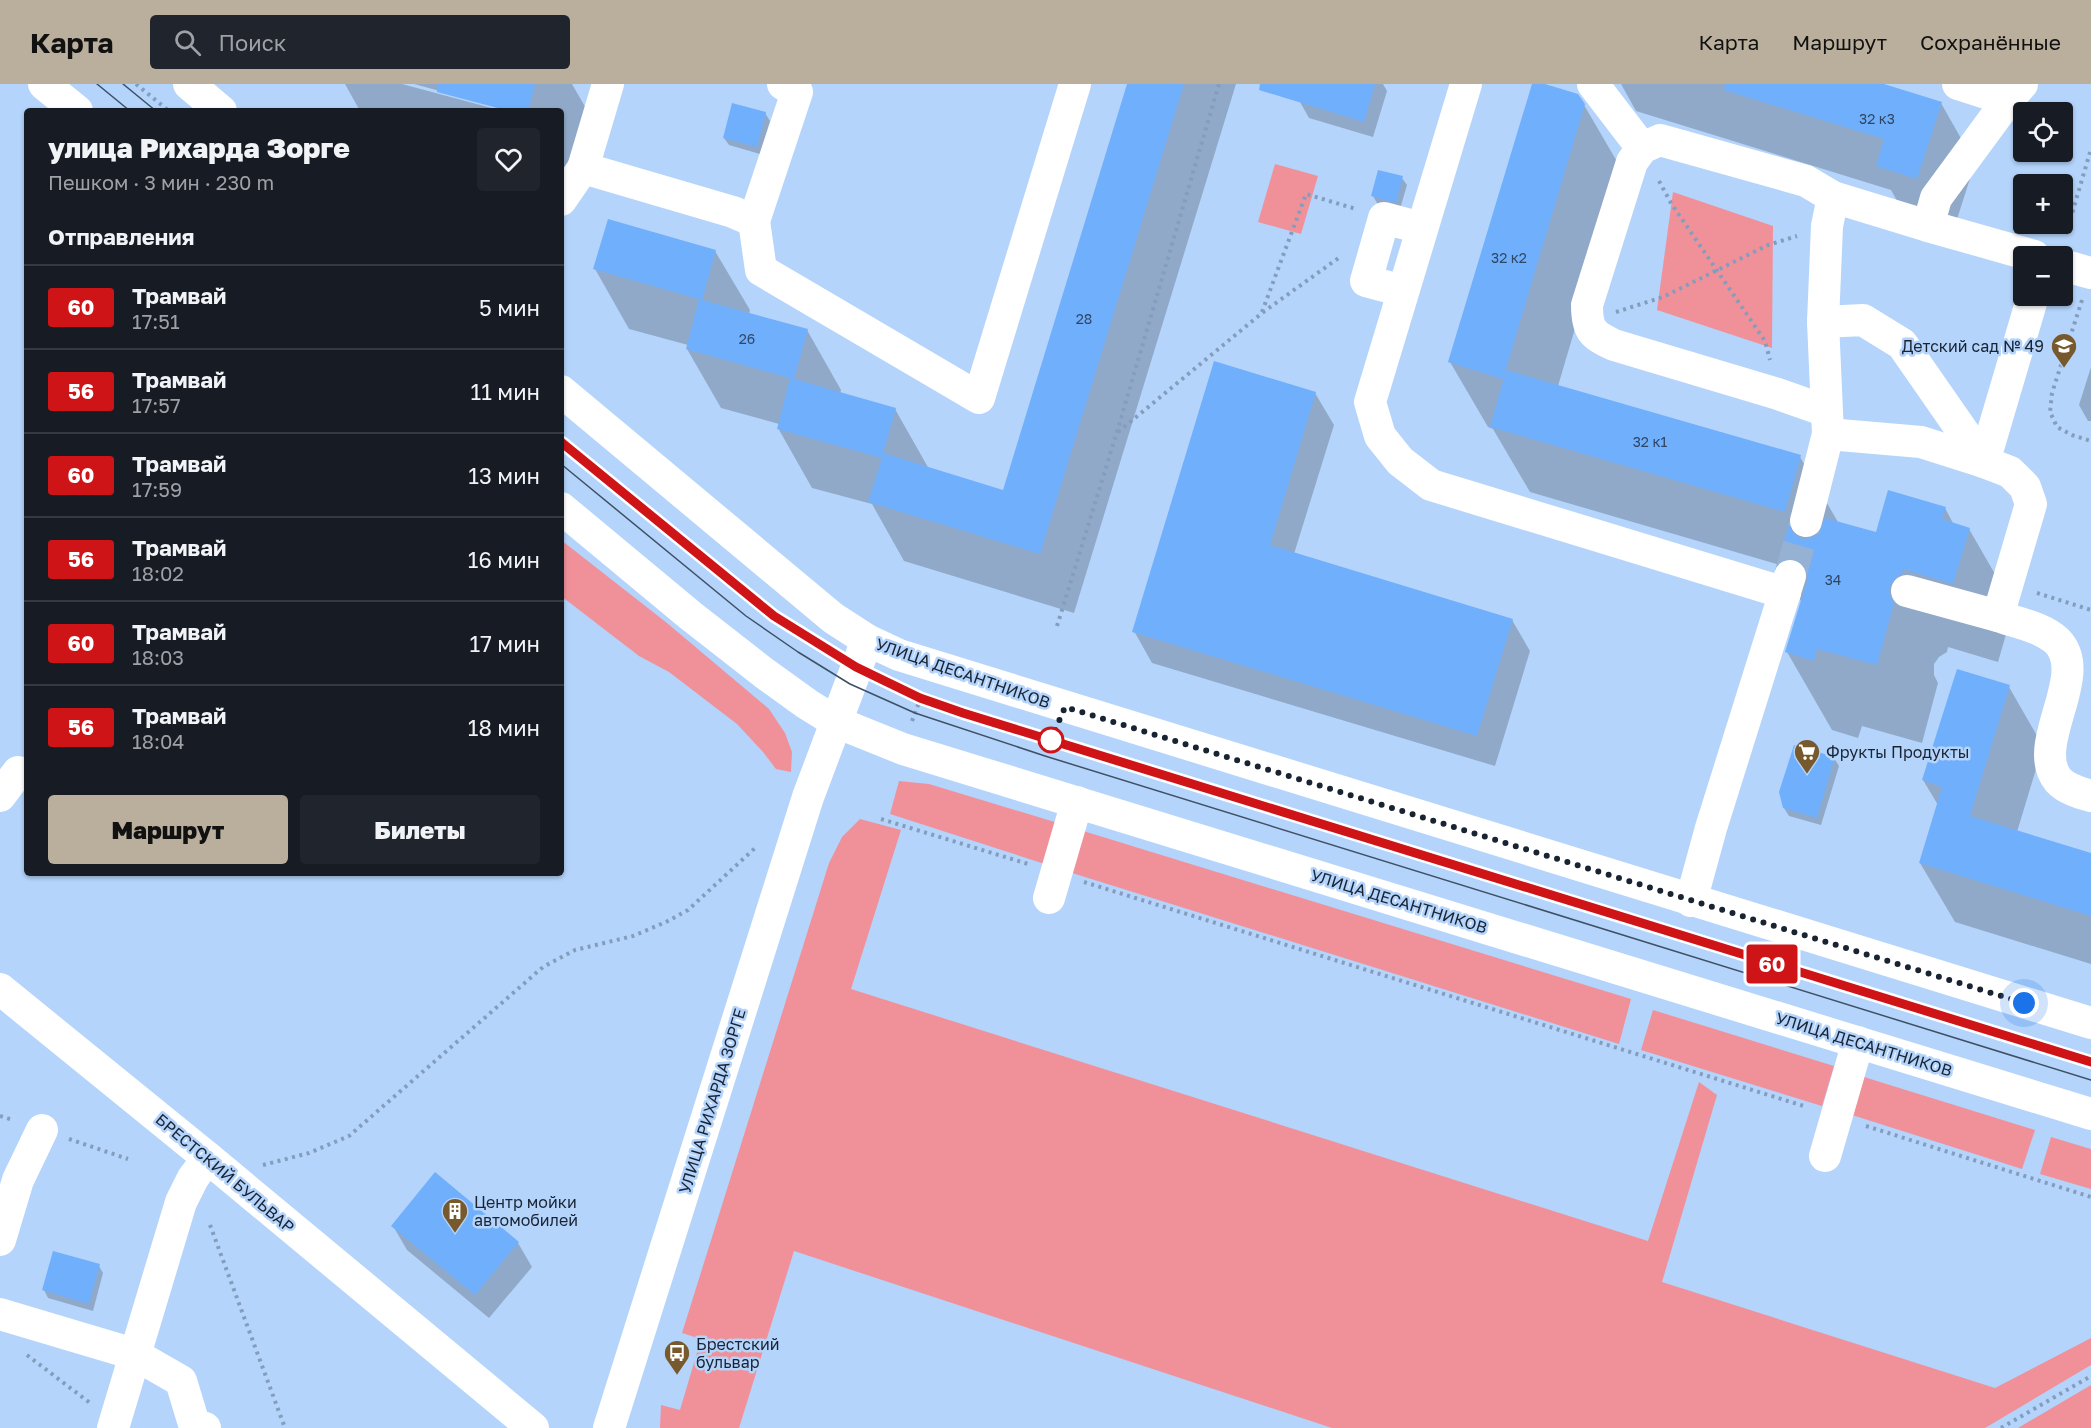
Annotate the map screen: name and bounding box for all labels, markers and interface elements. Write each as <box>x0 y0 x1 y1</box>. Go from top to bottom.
search box <box>150 15 570 69</box>
text: Карта <box>30 26 114 59</box>
icon: search <box>171 26 204 59</box>
text: Поиск <box>219 29 286 56</box>
text: Карта <box>1698 29 1759 55</box>
text: Маршрут <box>1792 29 1887 55</box>
text: Сохранённые <box>1920 29 2061 55</box>
map controls <box>2013 102 2073 306</box>
button: locate <box>2013 102 2073 162</box>
house number: 32 к3 <box>1859 110 1895 127</box>
button: heart <box>477 128 540 191</box>
text: улица Рихарда Зорге <box>48 131 350 164</box>
text: Пешком · 3 мин · 230 m <box>48 170 274 194</box>
button: + <box>2013 174 2073 234</box>
text: Отправления <box>48 223 194 250</box>
button: − <box>2013 246 2073 306</box>
house number: 32 к2 <box>1491 249 1527 266</box>
text: Трамвай <box>132 282 226 309</box>
text: 60 <box>68 294 95 320</box>
text: 5 мин <box>479 294 540 321</box>
text: 17:51 <box>132 309 180 333</box>
house number: 28 <box>1076 310 1092 327</box>
house number: 26 <box>739 330 755 347</box>
school or university icon: Детский сад № 49 <box>2049 331 2079 369</box>
place label: Детский сад № 49 <box>1902 336 2044 356</box>
text: Трамвай <box>132 366 226 393</box>
text: 56 <box>68 378 94 404</box>
text: 11 мин <box>470 378 540 405</box>
text: 17:57 <box>132 393 181 417</box>
house number: 32 к1 <box>1633 433 1668 450</box>
text: Трамвай <box>132 450 226 477</box>
text: 60 <box>68 462 95 488</box>
text: 13 мин <box>468 462 540 489</box>
text: 17:59 <box>132 477 182 501</box>
text: Трамвай <box>132 534 226 561</box>
text: 56 <box>68 546 94 572</box>
text: 16 мин <box>468 546 540 573</box>
text: 18:02 <box>132 561 184 585</box>
house number: 34 <box>1825 571 1841 588</box>
text: Трамвай <box>132 618 226 645</box>
text: 60 <box>68 630 95 656</box>
text: 17 мин <box>469 630 540 657</box>
street label: УЛИЦА ДЕСАНТНИКОВ <box>873 634 1053 712</box>
text: 18:03 <box>132 645 184 669</box>
text: Трамвай <box>132 702 226 729</box>
text: 56 <box>68 714 94 740</box>
text: 18 мин <box>468 714 540 741</box>
unlabelled marker <box>1038 727 1064 753</box>
text: 18:04 <box>132 729 185 753</box>
supermarket icon: Фрукты Продукты <box>1792 737 1822 775</box>
place label: Фрукты Продукты <box>1826 742 1969 762</box>
button: Маршрут <box>48 795 288 864</box>
button: Билеты <box>300 795 540 864</box>
street label: УЛИЦА ДЕСАНТНИКОВ <box>1308 865 1490 937</box>
line badge: 60 <box>1745 944 1799 984</box>
text: 60 <box>1759 951 1786 977</box>
your location <box>2009 988 2039 1018</box>
street label: УЛИЦА РИХАРДА ЗОРГЕ <box>674 1006 750 1196</box>
street label: УЛИЦА ДЕСАНТНИКОВ <box>1773 1008 1955 1080</box>
street label: БРЕСТСКИЙ БУЛЬВАР <box>152 1109 298 1237</box>
place label: Центр мойки автомобилей <box>474 1192 578 1230</box>
building icon: Центр мойки автомобилей <box>440 1196 470 1234</box>
place label: Брестский бульвар <box>696 1334 780 1372</box>
bus stop icon: Брестский бульвар <box>662 1338 692 1376</box>

